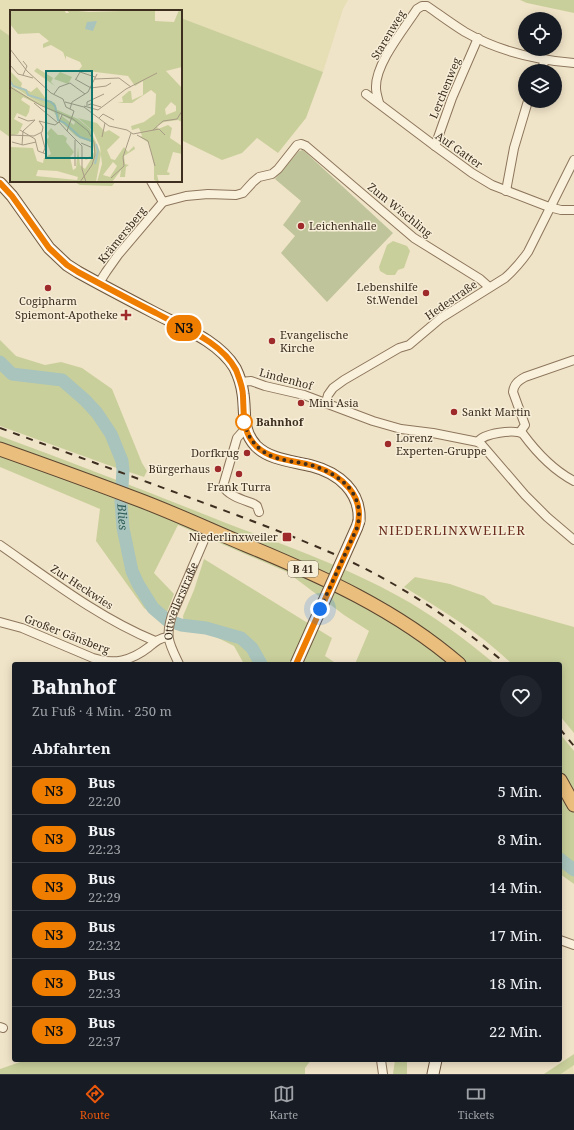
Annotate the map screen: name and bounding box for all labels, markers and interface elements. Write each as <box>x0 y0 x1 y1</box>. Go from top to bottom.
street label: Starenweg <box>367 7 408 62</box>
inset map <box>10 10 182 182</box>
map controls <box>518 12 562 108</box>
button: locate <box>518 12 562 56</box>
street label: Lerchenweg <box>425 55 464 121</box>
button: layers <box>518 64 562 108</box>
street label: Auf Gatter <box>433 128 486 172</box>
street label: Zum Wischling <box>365 179 436 240</box>
street label: Krämersberg <box>94 203 149 266</box>
place label: Leichenhalle <box>309 218 377 233</box>
marker: Leichenhalle <box>296 221 306 231</box>
street label: Hedestraße <box>422 276 480 323</box>
place label: Lebenshilfe St.Wendel <box>357 279 419 307</box>
marker: Cogipharm <box>43 283 53 293</box>
marker: Lebenshilfe St.Wendel <box>421 288 431 298</box>
place label: Cogipharm <box>19 293 78 308</box>
place label: Spiemont-Apotheke <box>15 307 118 322</box>
marker: Spiemont-Apotheke <box>121 310 131 320</box>
line badge: N3 <box>166 315 202 341</box>
text: N3 <box>175 318 193 337</box>
place label: Evangelische Kirche <box>280 327 349 355</box>
marker: Evangelische Kirche <box>267 336 277 346</box>
street label: Lindenhof <box>258 364 315 393</box>
place label: Mini Asia <box>309 395 359 410</box>
marker: Mini Asia <box>296 398 306 408</box>
place label: Sankt Martin <box>462 404 531 419</box>
marker: Sankt Martin <box>449 407 459 417</box>
marker: Bahnhof <box>235 413 253 431</box>
place label: Bahnhof <box>256 414 305 429</box>
place label: Lorenz Experten-Gruppe <box>396 430 487 458</box>
marker: Lorenz Experten-Gruppe <box>383 439 393 449</box>
place label: Dorfkrug <box>191 445 239 460</box>
marker: Dorfkrug <box>242 448 252 458</box>
place label: Bürgerhaus <box>149 461 210 476</box>
marker: Bürgerhaus <box>213 464 223 474</box>
marker: Frank Turra <box>234 469 244 479</box>
place label: Frank Turra <box>207 479 271 494</box>
water label: Blies <box>113 502 132 531</box>
district label: NIEDERLINXWEILER <box>378 521 526 539</box>
place label: Niederlinxweiler <box>189 529 279 544</box>
marker: Niederlinxweiler <box>281 531 293 543</box>
street label: Ottweilerstraße <box>160 560 201 641</box>
street label: Zur Heckwies <box>48 561 117 612</box>
road number: B 41 <box>288 561 318 577</box>
your location <box>310 599 330 619</box>
street label: Großer Gänsberg <box>22 610 112 657</box>
text: Bahnhof <box>32 674 116 700</box>
button: heart <box>500 675 542 717</box>
text: Zu Fuß · 4 Min. · 250 m <box>32 702 172 720</box>
text: Abfahrten <box>32 738 111 758</box>
text: Bus <box>88 772 115 792</box>
text: N3 <box>45 781 63 800</box>
text: 5 Min. <box>497 781 542 801</box>
text: 22:20 <box>88 792 121 810</box>
text: Bus <box>88 820 115 840</box>
text: N3 <box>45 829 63 848</box>
text: 8 Min. <box>497 829 542 849</box>
text: 22:23 <box>88 840 121 858</box>
text: Bus <box>88 868 115 888</box>
text: N3 <box>45 877 63 896</box>
text: 14 Min. <box>489 877 542 897</box>
text: 22:29 <box>88 888 121 906</box>
text: Bus <box>88 916 115 936</box>
text: N3 <box>45 925 63 944</box>
text: 17 Min. <box>489 925 542 945</box>
text: 22:32 <box>88 936 121 954</box>
text: Bus <box>88 964 115 984</box>
text: N3 <box>45 973 63 992</box>
text: 18 Min. <box>489 973 542 993</box>
text: 22:33 <box>88 984 121 1002</box>
text: Bus <box>88 1012 115 1032</box>
text: N3 <box>45 1021 63 1040</box>
text: 22 Min. <box>489 1021 542 1041</box>
text: 22:37 <box>88 1032 121 1050</box>
tab: Route <box>80 1083 110 1122</box>
tab: Karte <box>269 1083 298 1122</box>
tab: Tickets <box>458 1083 494 1122</box>

